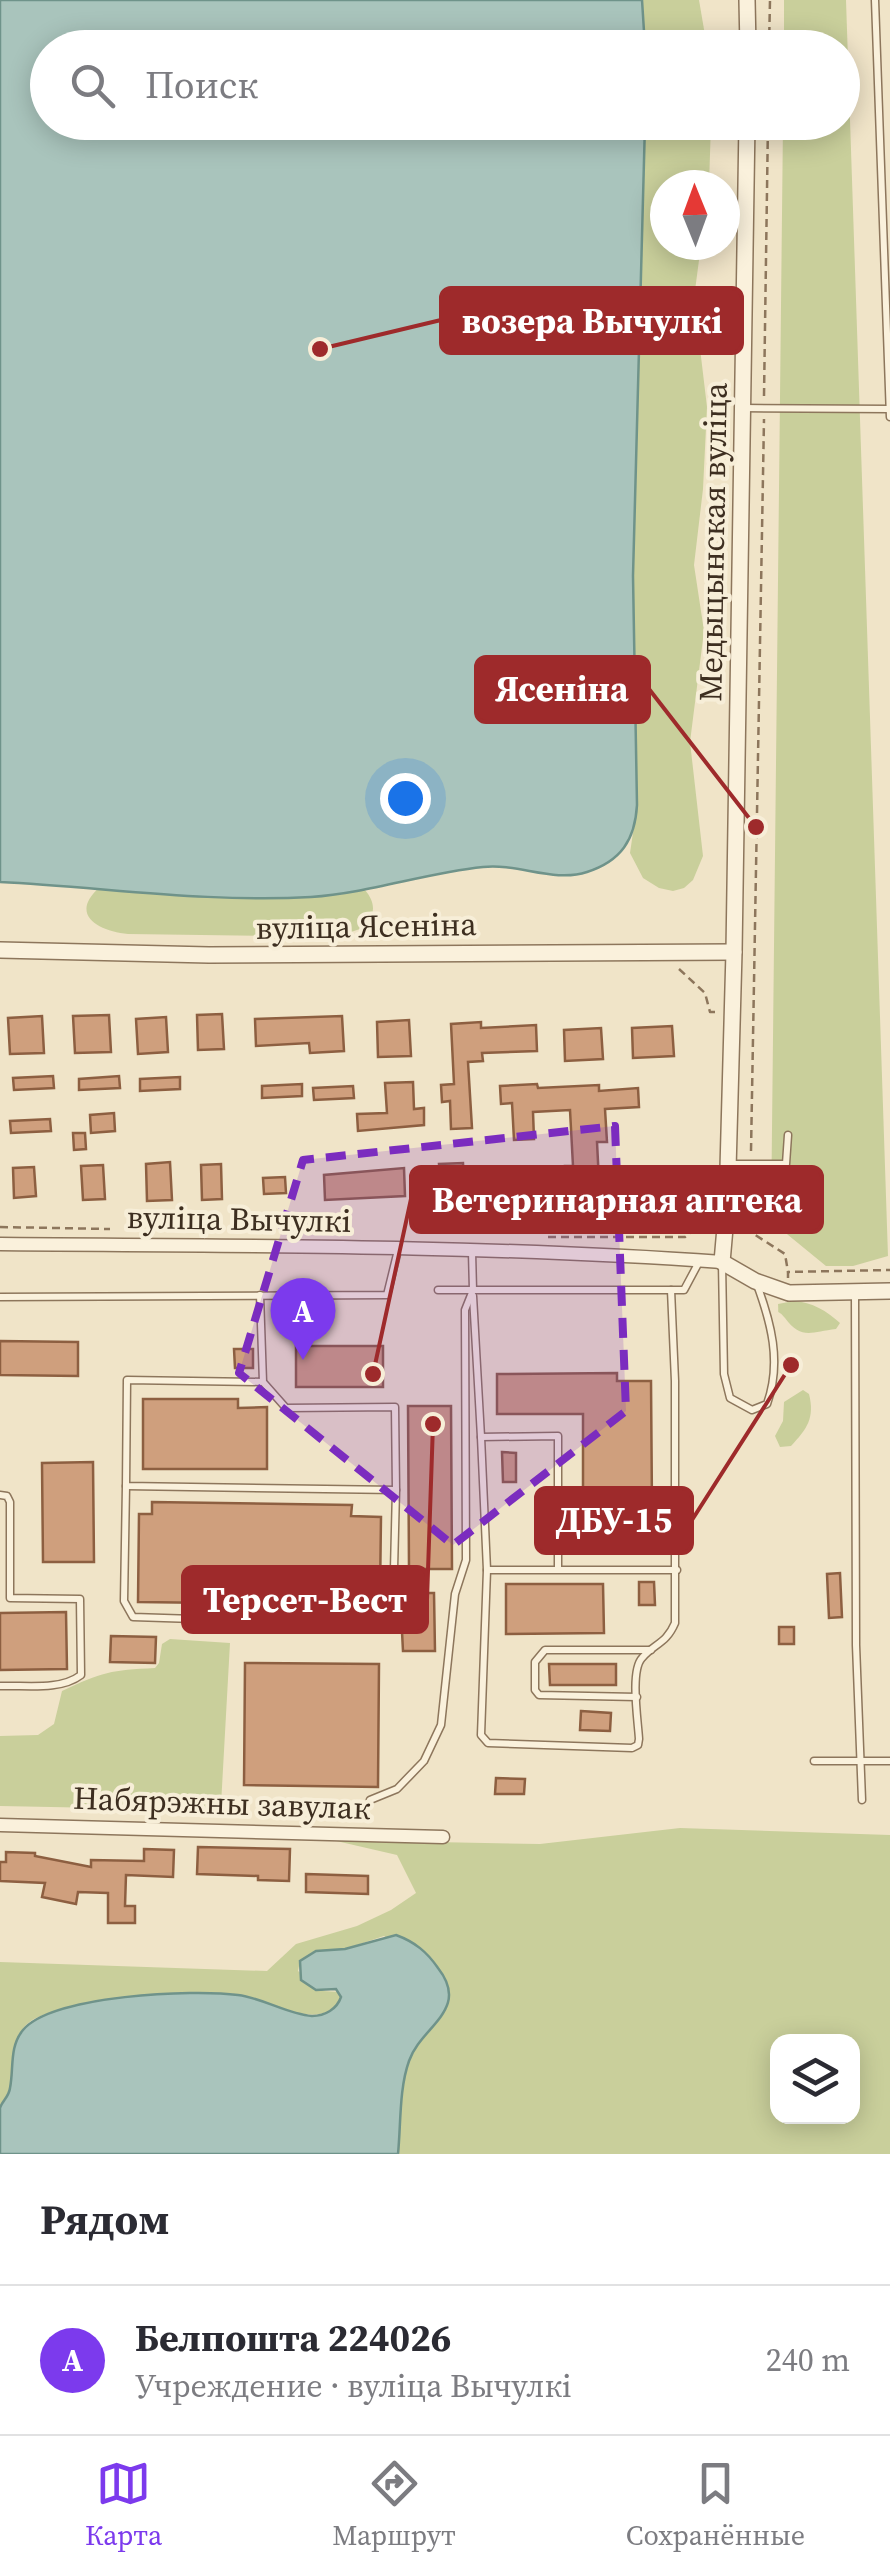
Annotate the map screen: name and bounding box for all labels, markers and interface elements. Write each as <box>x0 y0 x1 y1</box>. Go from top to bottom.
search box <box>30 30 860 140</box>
icon: search <box>65 58 120 113</box>
text: Поиск <box>145 59 258 111</box>
north arrow <box>650 170 740 260</box>
callout: возера Вычулкі <box>441 288 742 353</box>
text: возера Вычулкі <box>462 297 722 345</box>
street label: Медыцынская вуліца <box>688 381 738 702</box>
callout: Ясеніна <box>476 657 649 722</box>
text: Ясеніна <box>495 665 629 713</box>
your location <box>380 773 431 824</box>
street label: вуліца Ясеніна <box>255 902 478 950</box>
callout: Ветеринарная аптека <box>411 1167 822 1232</box>
text: Ветеринарная аптека <box>432 1176 803 1224</box>
street label: вуліца Вычулкі <box>126 1195 352 1243</box>
pin: A <box>270 1278 336 1360</box>
callout: ДБУ-15 <box>536 1488 692 1553</box>
text: ДБУ-15 <box>556 1496 672 1544</box>
callout: Терсет-Вест <box>183 1567 427 1632</box>
text: Терсет-Вест <box>203 1576 407 1624</box>
street label: Набярэжны завулак <box>72 1776 372 1830</box>
map controls <box>770 2034 860 2124</box>
button: layers <box>770 2034 860 2124</box>
text: Рядом <box>40 2190 169 2248</box>
text: Белпошта 224026 <box>135 2312 451 2364</box>
text: A <box>62 2338 83 2382</box>
text: 240 m <box>766 2338 850 2382</box>
text: Учреждение · вуліца Вычулкі <box>135 2364 572 2408</box>
tab: Карта <box>85 2456 162 2554</box>
tab: Маршрут <box>332 2456 456 2554</box>
tab: Сохранённые <box>626 2456 805 2554</box>

